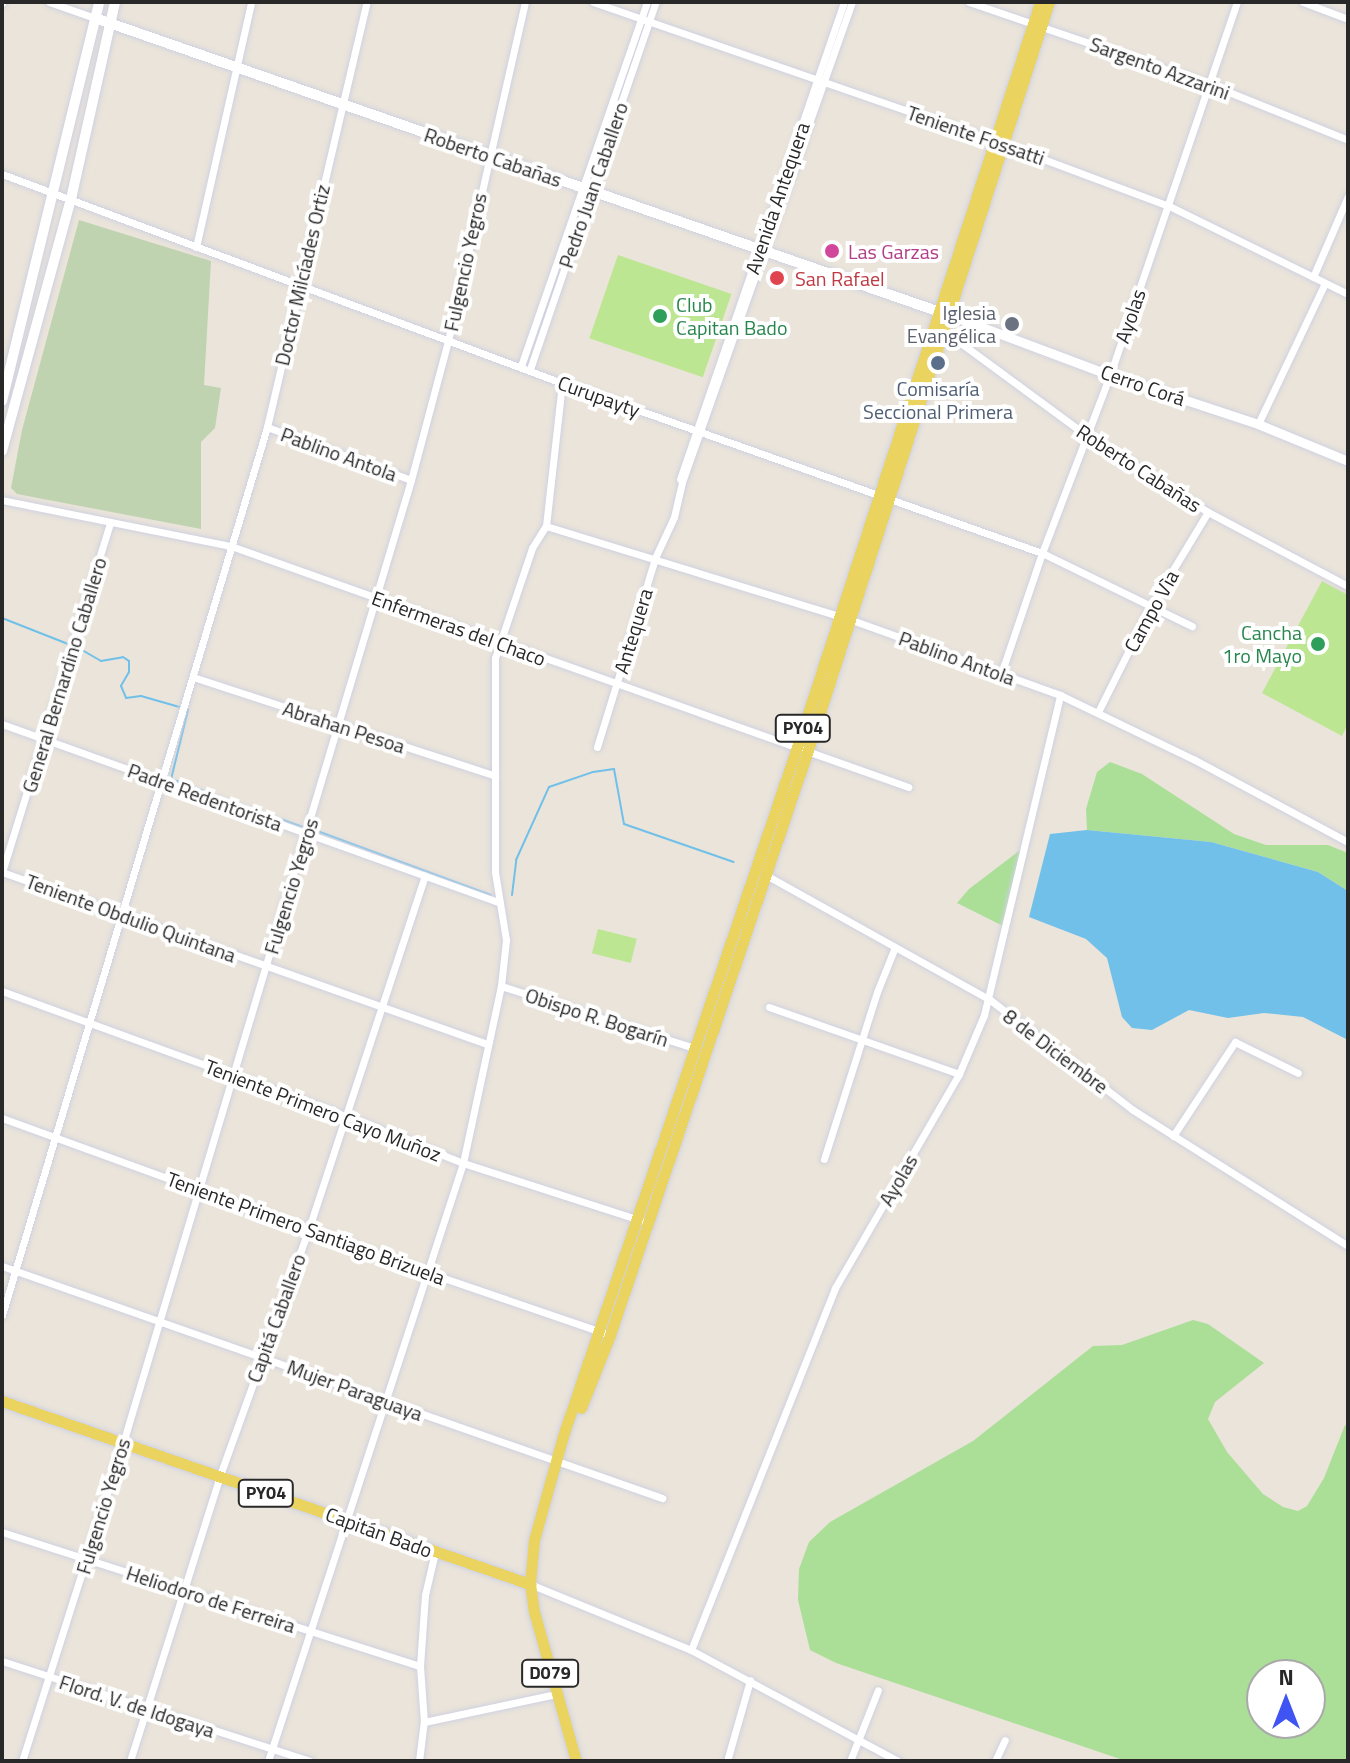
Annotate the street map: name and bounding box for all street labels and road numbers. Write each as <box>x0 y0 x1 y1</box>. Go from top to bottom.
street label: Sargento Azzarini <box>1087 32 1233 104</box>
street label: Pedro Juan Caballero <box>553 99 633 271</box>
street label: Teniente Fossatti <box>904 100 1048 170</box>
street label: Avenida Antequera <box>740 119 814 277</box>
street label: Roberto Cabañas <box>421 122 565 192</box>
street label: Doctor Milcíades Ortiz <box>269 182 335 368</box>
street label: Fulgencio Yegros <box>439 191 491 333</box>
street label: Ayolas <box>1110 286 1150 346</box>
street label: Cerro Corá <box>1098 359 1188 411</box>
street label: Curupayty <box>555 370 643 422</box>
street label: Roberto Cabañas <box>1072 419 1206 517</box>
street label: Pablino Antola <box>278 422 400 486</box>
street label: General Bernardino Caballero <box>17 554 111 796</box>
street label: Campo Vìa <box>1119 566 1183 656</box>
street label: Enfermeras del Chaco <box>369 585 549 671</box>
street label: Antequera <box>609 585 657 677</box>
street label: Pablino Antola <box>896 626 1018 690</box>
street label: Abrahan Pesoa <box>280 696 408 758</box>
road number: PY04 <box>773 714 833 742</box>
street label: Padre Redentorista <box>125 758 285 836</box>
street label: Fulgencio Yegros <box>259 815 323 957</box>
street label: Teniente Obdulio Quintana <box>23 869 239 967</box>
street label: Obispo R. Bogarín <box>522 983 672 1051</box>
street label: 8 de Diciembre <box>999 1004 1113 1098</box>
street label: Teniente Primero Cayo Muñoz <box>202 1054 444 1166</box>
street label: Ayolas <box>874 1150 922 1210</box>
street label: Teniente Primero Santiago Brizuela <box>164 1166 448 1290</box>
street label: Capitá Caballero <box>242 1250 310 1386</box>
street label: Mujer Paraguaya <box>284 1354 426 1426</box>
street label: Fulgencio Yegros <box>71 1435 135 1577</box>
road number: PY04 <box>236 1479 296 1507</box>
street label: Capitán Bado <box>323 1502 435 1562</box>
street label: Heliodoro de Ferreira <box>123 1560 299 1638</box>
road number: D079 <box>520 1659 580 1687</box>
street label: Flord. V. de Idogaya <box>56 1670 218 1742</box>

